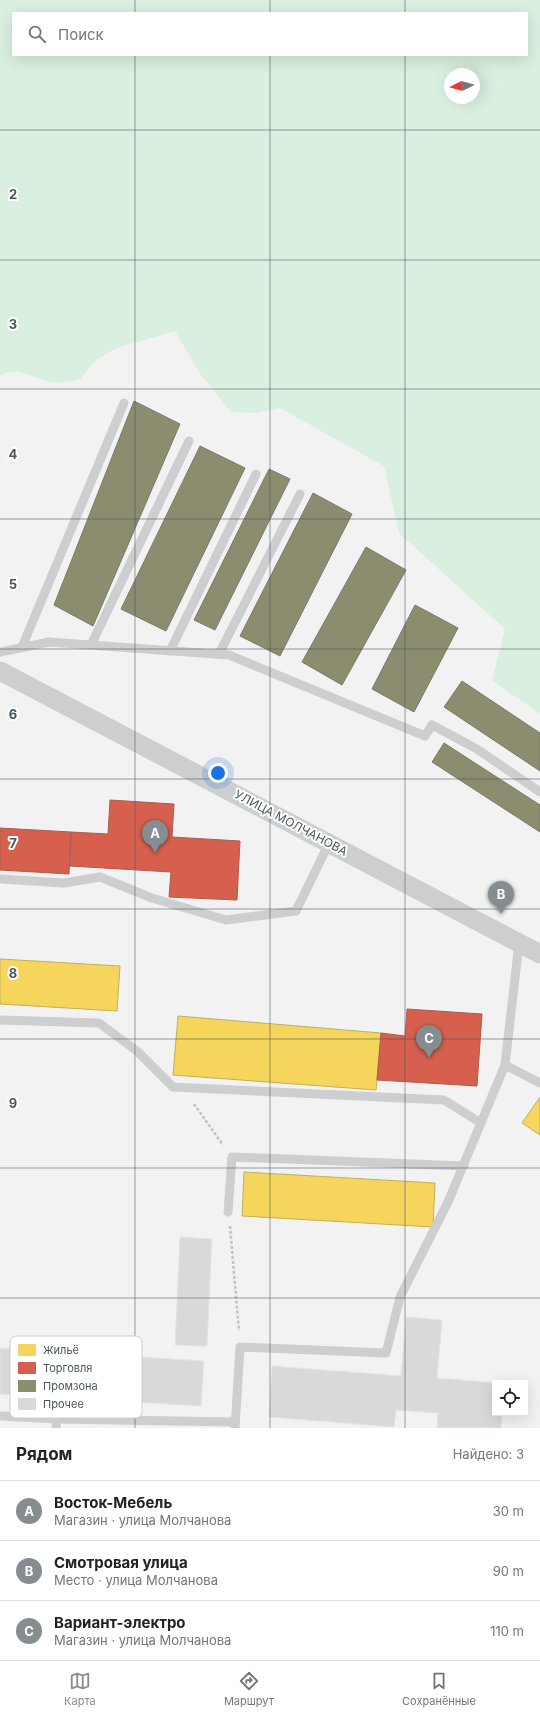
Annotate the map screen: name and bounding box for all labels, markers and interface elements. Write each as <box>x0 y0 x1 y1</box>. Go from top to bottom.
search box <box>12 12 528 56</box>
icon: search <box>26 23 48 45</box>
text: Поиск <box>58 25 104 44</box>
north arrow <box>444 68 480 104</box>
text: 2 <box>9 186 17 202</box>
text: 3 <box>9 316 17 332</box>
text: 4 <box>9 446 18 462</box>
text: 5 <box>9 576 17 592</box>
text: 6 <box>9 706 17 722</box>
your location <box>208 763 228 783</box>
street label: УЛИЦА МОЛЧАНОВА <box>232 786 350 859</box>
pin: A <box>142 820 168 853</box>
text: 7 <box>9 835 17 851</box>
pin: B <box>488 881 514 914</box>
text: 8 <box>9 965 17 981</box>
pin: C <box>416 1025 442 1058</box>
text: 9 <box>9 1095 17 1111</box>
legend <box>10 1336 142 1418</box>
text: Жильё <box>43 1343 79 1357</box>
text: Торговля <box>43 1361 92 1375</box>
text: Промзона <box>43 1379 98 1393</box>
map controls <box>492 1380 528 1416</box>
button: locate <box>492 1380 528 1416</box>
text: Прочее <box>43 1397 84 1411</box>
text: Рядом <box>16 1444 72 1464</box>
text: Найдено: 3 <box>453 1446 524 1462</box>
text: Восток-Мебель <box>54 1493 172 1512</box>
text: A <box>24 1503 34 1519</box>
text: 30 m <box>493 1503 524 1519</box>
text: Магазин · улица Молчанова <box>54 1512 231 1528</box>
text: Смотровая улица <box>54 1553 188 1572</box>
text: B <box>25 1563 33 1579</box>
text: 90 m <box>493 1563 524 1579</box>
text: Место · улица Молчанова <box>54 1572 218 1588</box>
text: Вариант-электро <box>54 1613 186 1632</box>
text: C <box>24 1623 34 1639</box>
text: 110 m <box>490 1623 524 1639</box>
text: Магазин · улица Молчанова <box>54 1632 231 1648</box>
tab: Карта <box>64 1670 96 1708</box>
tab: Маршрут <box>224 1670 274 1708</box>
tab: Сохранённые <box>402 1670 476 1708</box>

